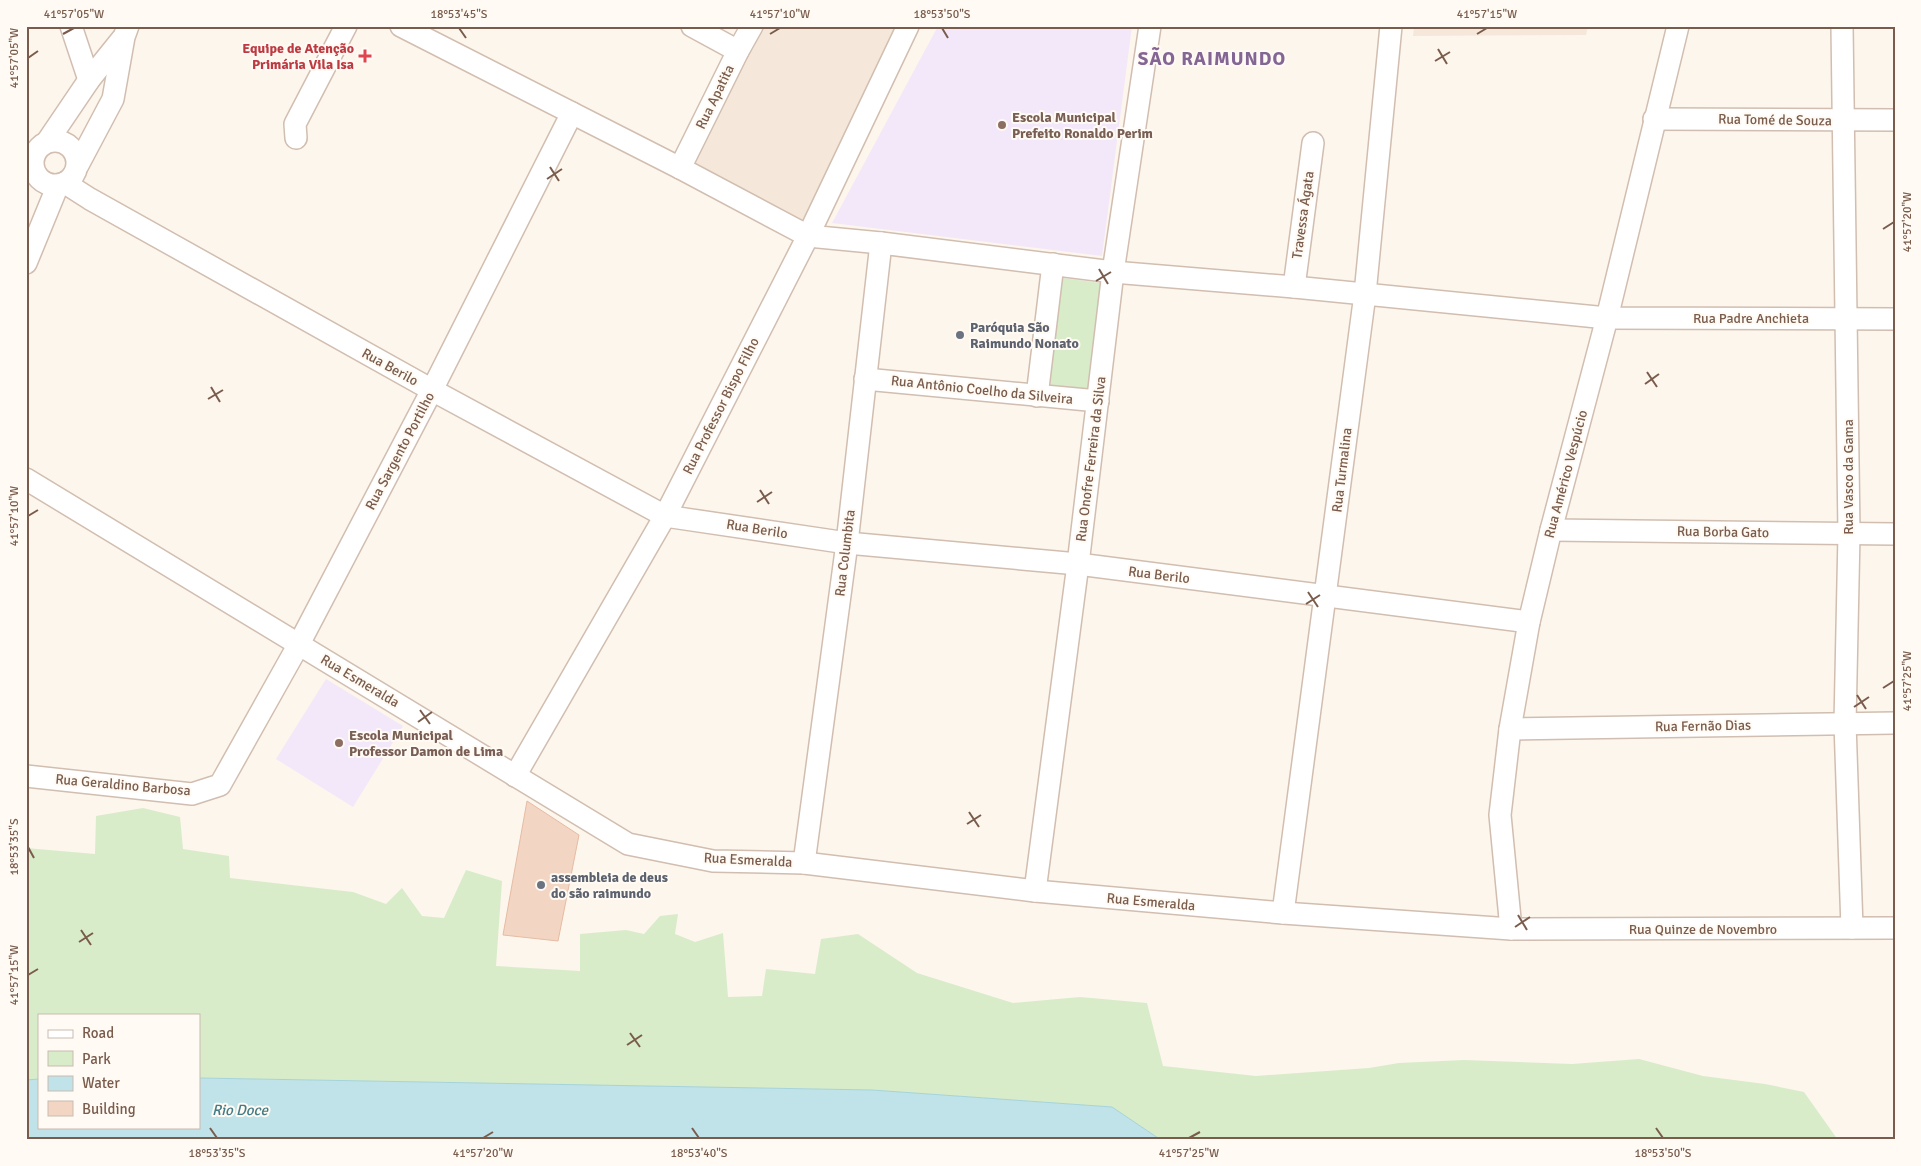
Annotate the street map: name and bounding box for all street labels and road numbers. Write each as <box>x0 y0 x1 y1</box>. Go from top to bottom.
street label: Rua Apatita <box>692 62 738 132</box>
street label: Rua Tomé de Souza <box>1718 111 1832 129</box>
street label: Travessa Ágata <box>1288 170 1318 260</box>
street label: Rua Padre Anchieta <box>1693 310 1809 327</box>
street label: Rua Professor Bispo Filho <box>679 335 763 477</box>
street label: Rua Berilo <box>359 345 421 389</box>
street label: Rua Antônio Coelho da Silveira <box>890 372 1074 408</box>
street label: Rua Onofre Ferreira da Silva <box>1072 375 1110 543</box>
street label: Rua Sargento Portilho <box>362 389 438 513</box>
street label: Rua Américo Vespúcio <box>1541 408 1591 540</box>
street label: Rua Vasco da Gama <box>1840 419 1857 535</box>
street label: Rua Turmalina <box>1328 427 1356 513</box>
street label: Rua Columbita <box>831 509 859 597</box>
street label: Rua Berilo <box>725 516 789 542</box>
street label: Rua Borba Gato <box>1677 523 1769 541</box>
street label: Rua Berilo <box>1127 563 1191 587</box>
street label: Rua Esmeralda <box>318 651 402 711</box>
street label: Rua Fernão Dias <box>1655 717 1751 735</box>
street label: Rua Geraldino Barbosa <box>55 771 191 799</box>
street label: Rua Esmeralda <box>703 849 793 871</box>
street label: Rua Esmeralda <box>1106 890 1196 914</box>
street label: Rua Quinze de Novembro <box>1629 921 1777 938</box>

